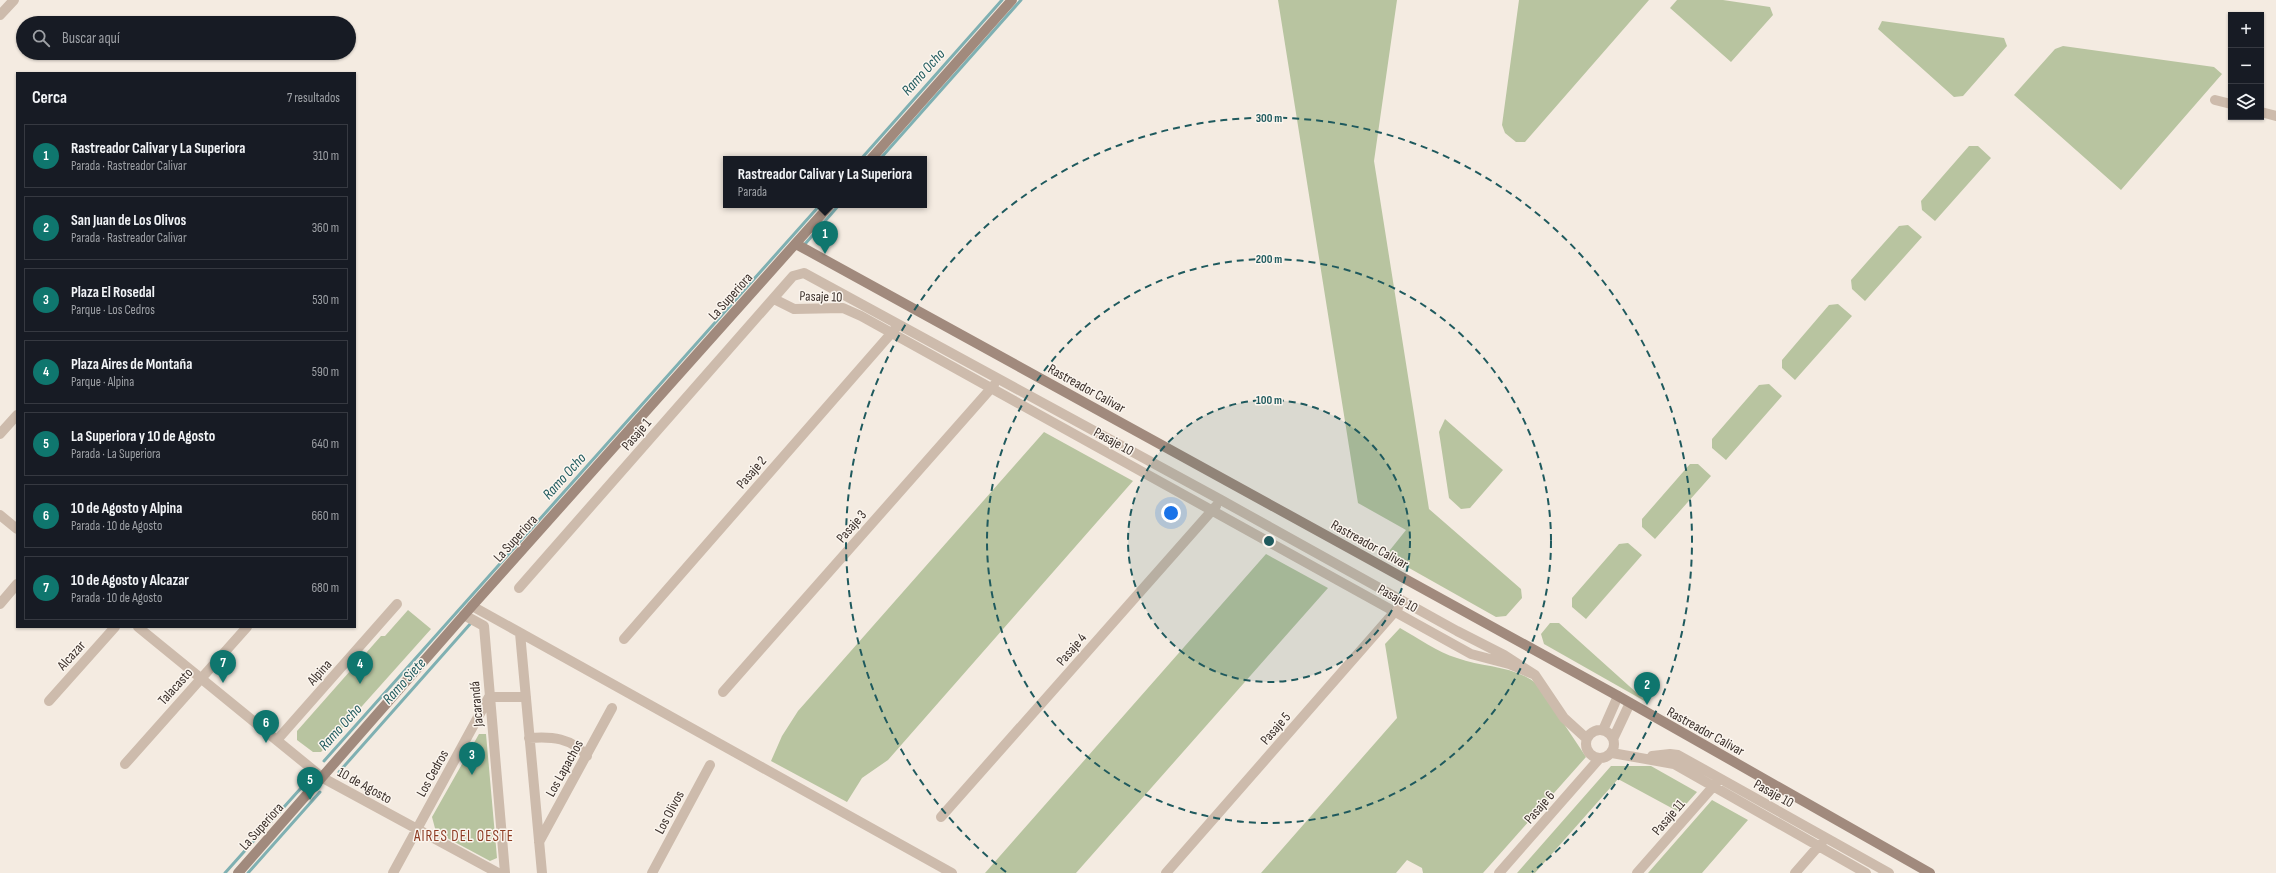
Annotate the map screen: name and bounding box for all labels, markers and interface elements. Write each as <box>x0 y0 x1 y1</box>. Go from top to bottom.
map controls <box>2228 12 2264 120</box>
button: + <box>2228 12 2264 48</box>
search box <box>16 16 356 60</box>
icon: search <box>30 27 52 49</box>
text: Buscar aquí <box>62 29 120 48</box>
water label: Ramo Ocho <box>898 45 949 100</box>
button: − <box>2228 48 2264 84</box>
button: layers <box>2228 84 2264 120</box>
text: Cerca <box>32 88 67 108</box>
text: 7 resultados <box>287 90 340 106</box>
text: 300 m <box>1256 111 1282 126</box>
text: Rastreador Calivar y La Superiora <box>71 139 245 158</box>
text: 1 <box>43 148 49 164</box>
text: 310 m <box>313 148 339 164</box>
popup <box>723 156 927 208</box>
text: Parada · Rastreador Calivar <box>71 158 187 174</box>
text: Rastreador Calivar y La Superiora <box>738 165 912 184</box>
text: Parada <box>738 184 767 200</box>
text: San Juan de Los Olivos <box>71 211 186 230</box>
text: 2 <box>43 220 49 236</box>
text: 360 m <box>312 220 339 236</box>
pin: 1 <box>812 221 838 254</box>
text: Parada · Rastreador Calivar <box>71 230 187 246</box>
text: 200 m <box>1256 252 1282 267</box>
street label: La Superiora <box>705 269 756 323</box>
text: Plaza El Rosedal <box>71 283 155 302</box>
street label: Pasaje 10 <box>799 287 843 306</box>
text: 3 <box>43 292 49 308</box>
text: 530 m <box>312 292 339 308</box>
text: Parque · Los Cedros <box>71 302 155 318</box>
text: Plaza Aires de Montaña <box>71 355 192 374</box>
street label: Rastreador Calivar <box>1045 360 1128 417</box>
text: 4 <box>43 364 49 380</box>
text: 590 m <box>312 364 339 380</box>
text: Parque · Alpina <box>71 374 134 390</box>
text: 100 m <box>1256 393 1282 408</box>
street label: Pasaje 1 <box>618 415 655 454</box>
street label: Pasaje 10 <box>1091 424 1137 459</box>
text: La Superiora y 10 de Agosto <box>71 427 215 446</box>
text: 5 <box>43 436 49 452</box>
text: 640 m <box>311 436 339 452</box>
text: Parada · La Superiora <box>71 446 161 462</box>
water label: Ramo Ocho <box>539 449 590 504</box>
street label: Pasaje 2 <box>733 452 770 492</box>
text: 10 de Agosto y Alpina <box>71 499 182 518</box>
your location <box>1161 503 1181 523</box>
street label: Pasaje 3 <box>833 506 870 546</box>
text: 6 <box>43 508 49 524</box>
text: 660 m <box>311 508 339 524</box>
street label: La Superiora <box>490 511 541 565</box>
street label: Rastreador Calivar <box>1328 516 1411 573</box>
text: Parada · 10 de Agosto <box>71 518 162 534</box>
centre of rings <box>1262 534 1276 548</box>
text: 10 de Agosto y Alcazar <box>71 571 189 590</box>
text: 7 <box>43 580 49 596</box>
text: 680 m <box>311 580 339 596</box>
street label: Pasaje 10 <box>1375 581 1421 616</box>
text: Parada · 10 de Agosto <box>71 590 162 606</box>
street label: Pasaje 4 <box>1053 629 1090 669</box>
street label: Alcazar <box>53 637 89 674</box>
pin: 7 <box>210 650 236 683</box>
pin: 4 <box>347 651 373 684</box>
water label: Ramo Siete <box>379 654 430 708</box>
street label: Alpina <box>303 656 335 689</box>
street label: Talacasto <box>154 664 197 708</box>
pin: 2 <box>1634 672 1660 705</box>
street label: Jacarandá <box>466 681 487 728</box>
water label: Ramo Ocho <box>315 700 366 755</box>
street label: Rastreador Calivar <box>1664 703 1747 760</box>
street label: Pasaje 5 <box>1257 708 1294 748</box>
pin: 6 <box>253 710 279 743</box>
street label: Los Lapachos <box>542 737 587 800</box>
pin: 3 <box>459 742 485 775</box>
street label: Los Cedros <box>413 747 452 800</box>
street label: 10 de Agosto <box>335 764 395 807</box>
pin: 5 <box>297 767 323 800</box>
street label: Pasaje 10 <box>1751 776 1797 811</box>
street label: Pasaje 6 <box>1521 787 1558 827</box>
street label: Los Olivos <box>651 788 688 837</box>
street label: Pasaje 11 <box>1648 796 1689 839</box>
street label: La Superiora <box>236 799 287 853</box>
district label: AIRES DEL OESTE <box>413 827 514 846</box>

